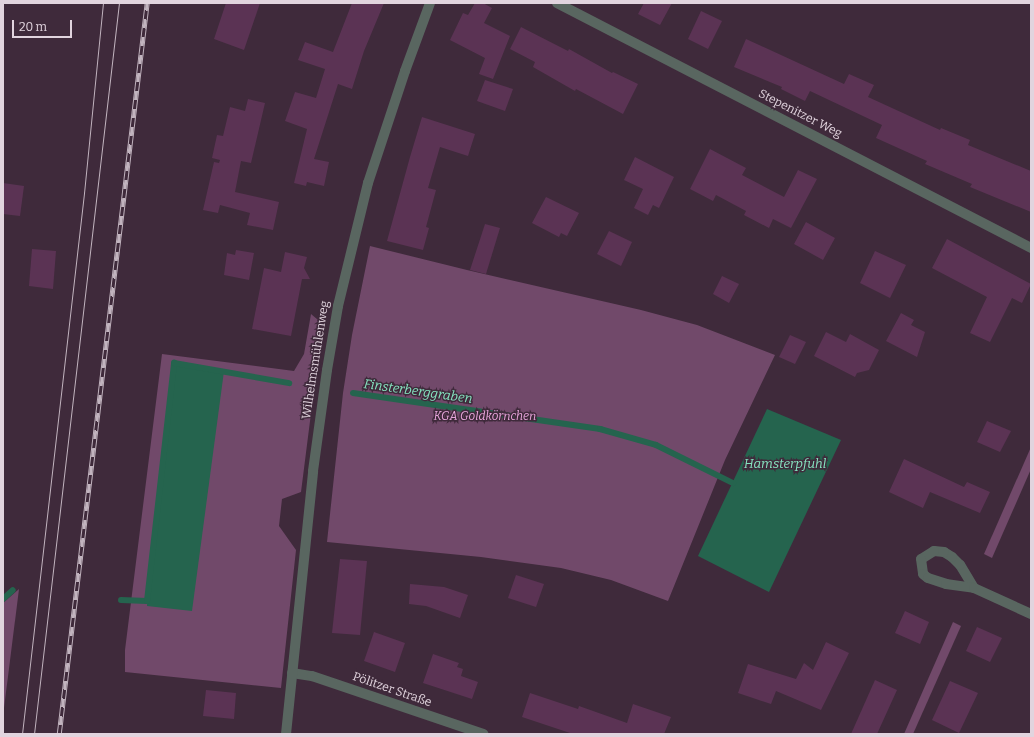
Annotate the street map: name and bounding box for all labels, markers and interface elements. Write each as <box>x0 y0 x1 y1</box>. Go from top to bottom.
scale bar <box>14 12 74 38</box>
text: 20 m <box>19 20 47 34</box>
street label: Stepenitzer Weg <box>756 87 844 141</box>
street label: Wilhelmsmühlenweg <box>300 300 332 420</box>
water label: Finsterberggraben <box>363 377 473 407</box>
park label: KGA Goldkörnchen <box>434 410 536 424</box>
water label: Hamsterpfuhl <box>744 456 826 472</box>
street label: Pölitzer Straße <box>351 670 433 710</box>

